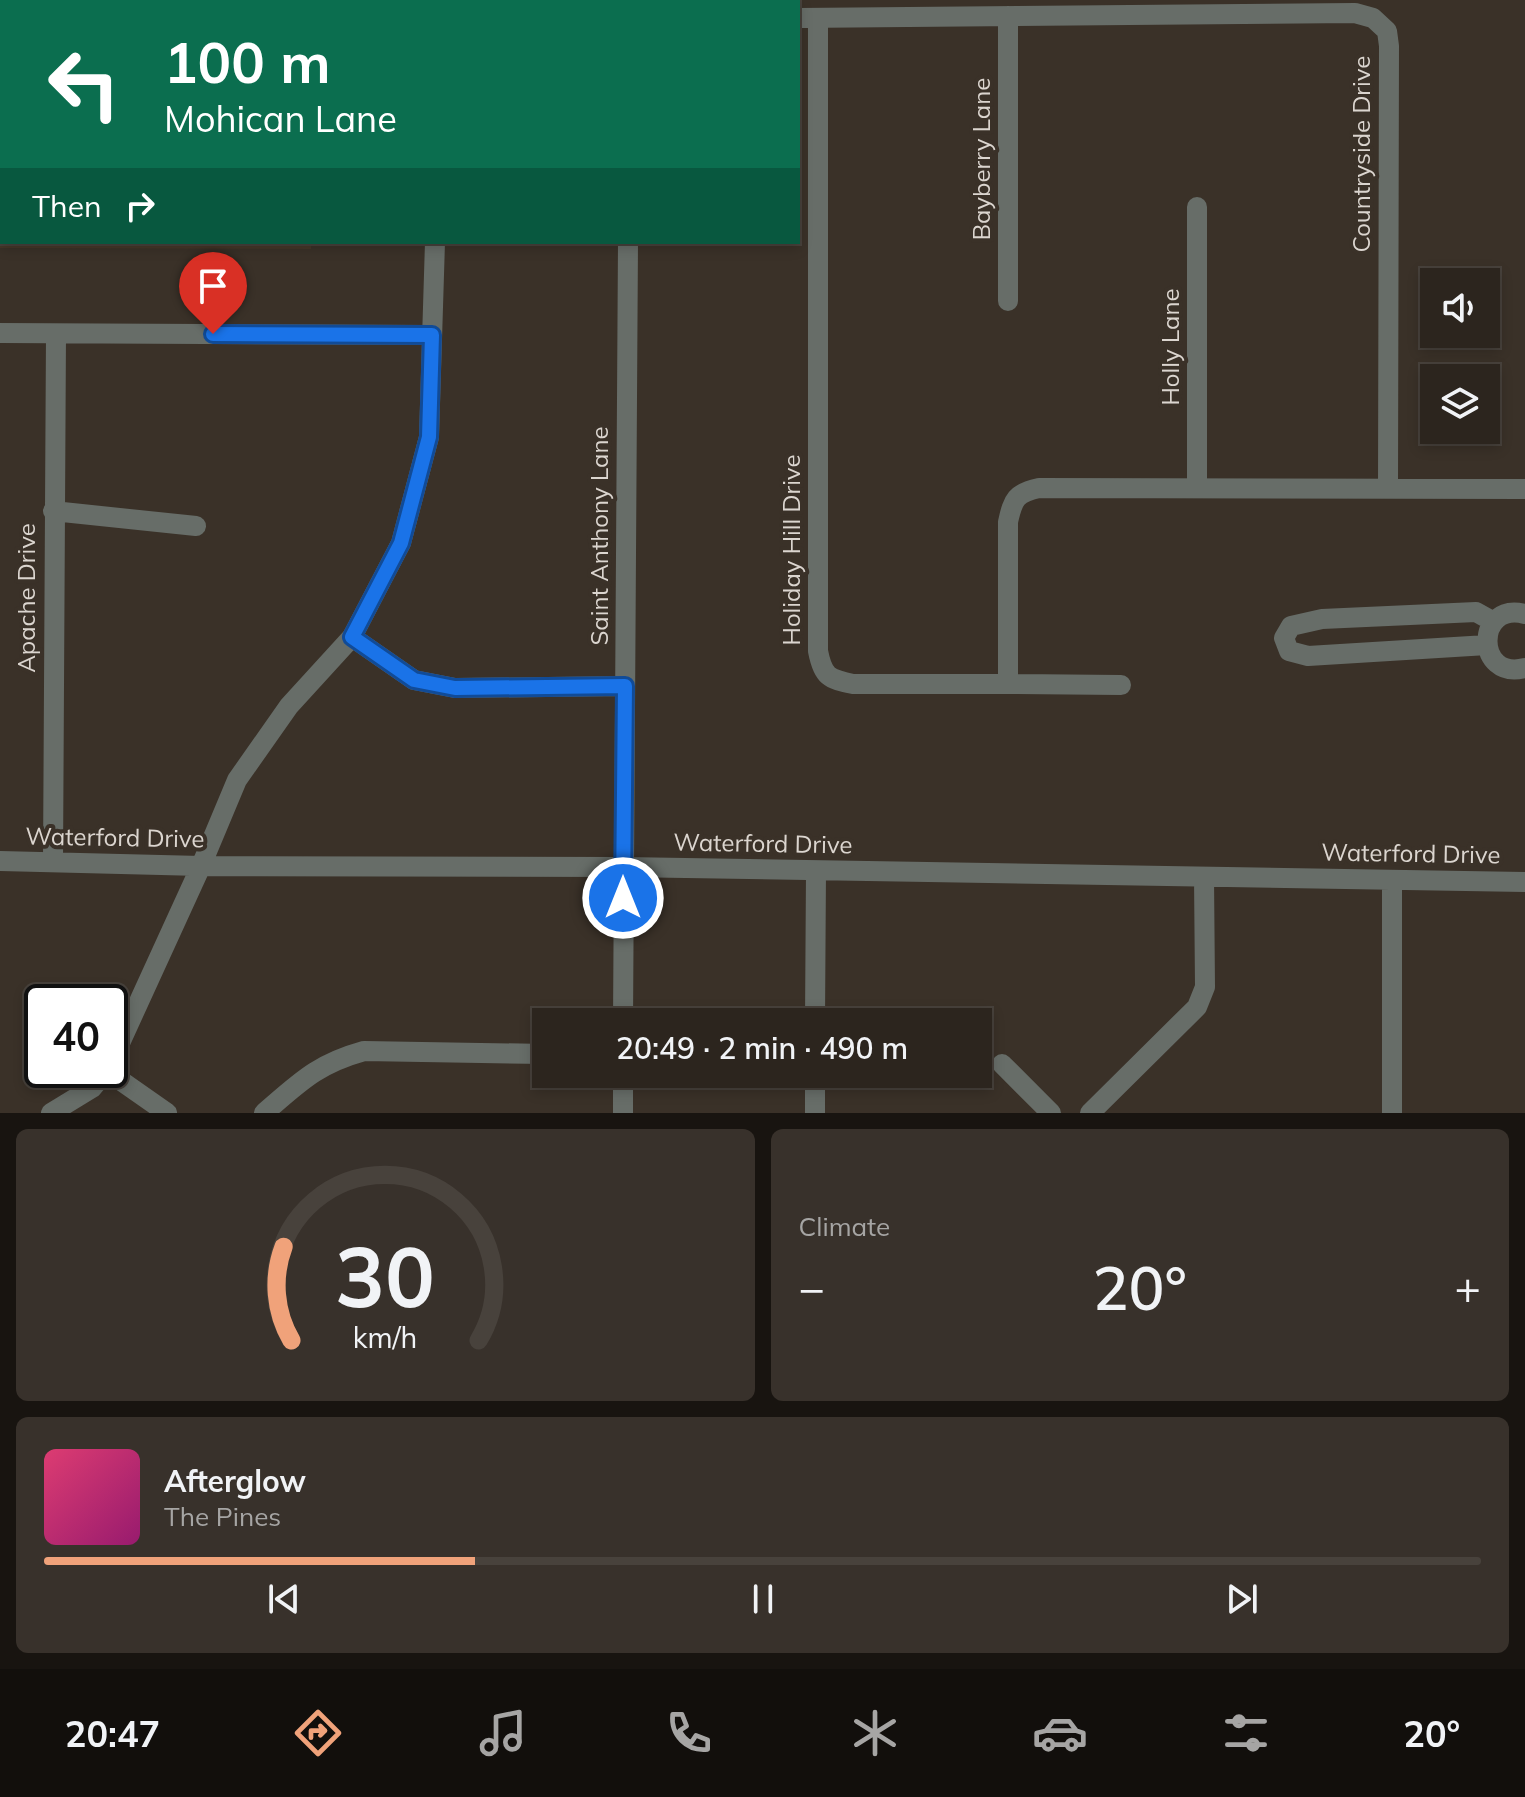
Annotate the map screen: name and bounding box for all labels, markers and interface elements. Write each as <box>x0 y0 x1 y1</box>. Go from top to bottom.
text: 100 m <box>164 27 331 97</box>
icon: left <box>32 32 136 136</box>
street label: Countryside Drive <box>1346 56 1376 252</box>
street label: Bayberry Lane <box>966 78 996 240</box>
text: Mohican Lane <box>164 96 397 141</box>
icon: right <box>118 184 162 228</box>
text: Then <box>32 187 102 225</box>
pin <box>179 252 247 334</box>
icon: arrive <box>191 264 235 308</box>
map controls <box>1420 268 1500 444</box>
button: sound <box>1420 268 1500 348</box>
street label: Holly Lane <box>1155 288 1185 406</box>
button: layers <box>1420 364 1500 444</box>
street label: Saint Anthony Lane <box>584 426 614 646</box>
street label: Holiday Hill Drive <box>776 455 806 645</box>
street label: Apache Drive <box>11 523 41 673</box>
street label: Waterford Drive <box>25 820 205 854</box>
street label: Waterford Drive <box>673 826 853 860</box>
street label: Waterford Drive <box>1321 836 1501 870</box>
position arrow <box>581 856 665 940</box>
speed limit sign: 40 <box>24 984 128 1088</box>
text: 20:49 · 2 min · 490 m <box>616 1029 908 1067</box>
text: Climate <box>799 1210 890 1243</box>
text: 30 <box>335 1223 435 1328</box>
text: 20° <box>1093 1250 1187 1325</box>
text: − <box>799 1260 825 1315</box>
text: + <box>1455 1260 1481 1315</box>
text: km/h <box>353 1319 418 1355</box>
text: Afterglow <box>164 1462 306 1500</box>
text: The Pines <box>164 1500 281 1533</box>
icon: previous <box>262 1577 306 1621</box>
icon: pause <box>741 1577 785 1621</box>
icon: next <box>1220 1577 1264 1621</box>
icon: directions <box>290 1705 346 1761</box>
icon: music <box>475 1705 531 1761</box>
icon: phone <box>661 1705 717 1761</box>
icon: climate <box>847 1705 903 1761</box>
icon: car <box>1032 1705 1088 1761</box>
icon: filters <box>1218 1705 1274 1761</box>
text: 20:47 <box>65 1711 160 1756</box>
text: 20° <box>1403 1711 1460 1756</box>

